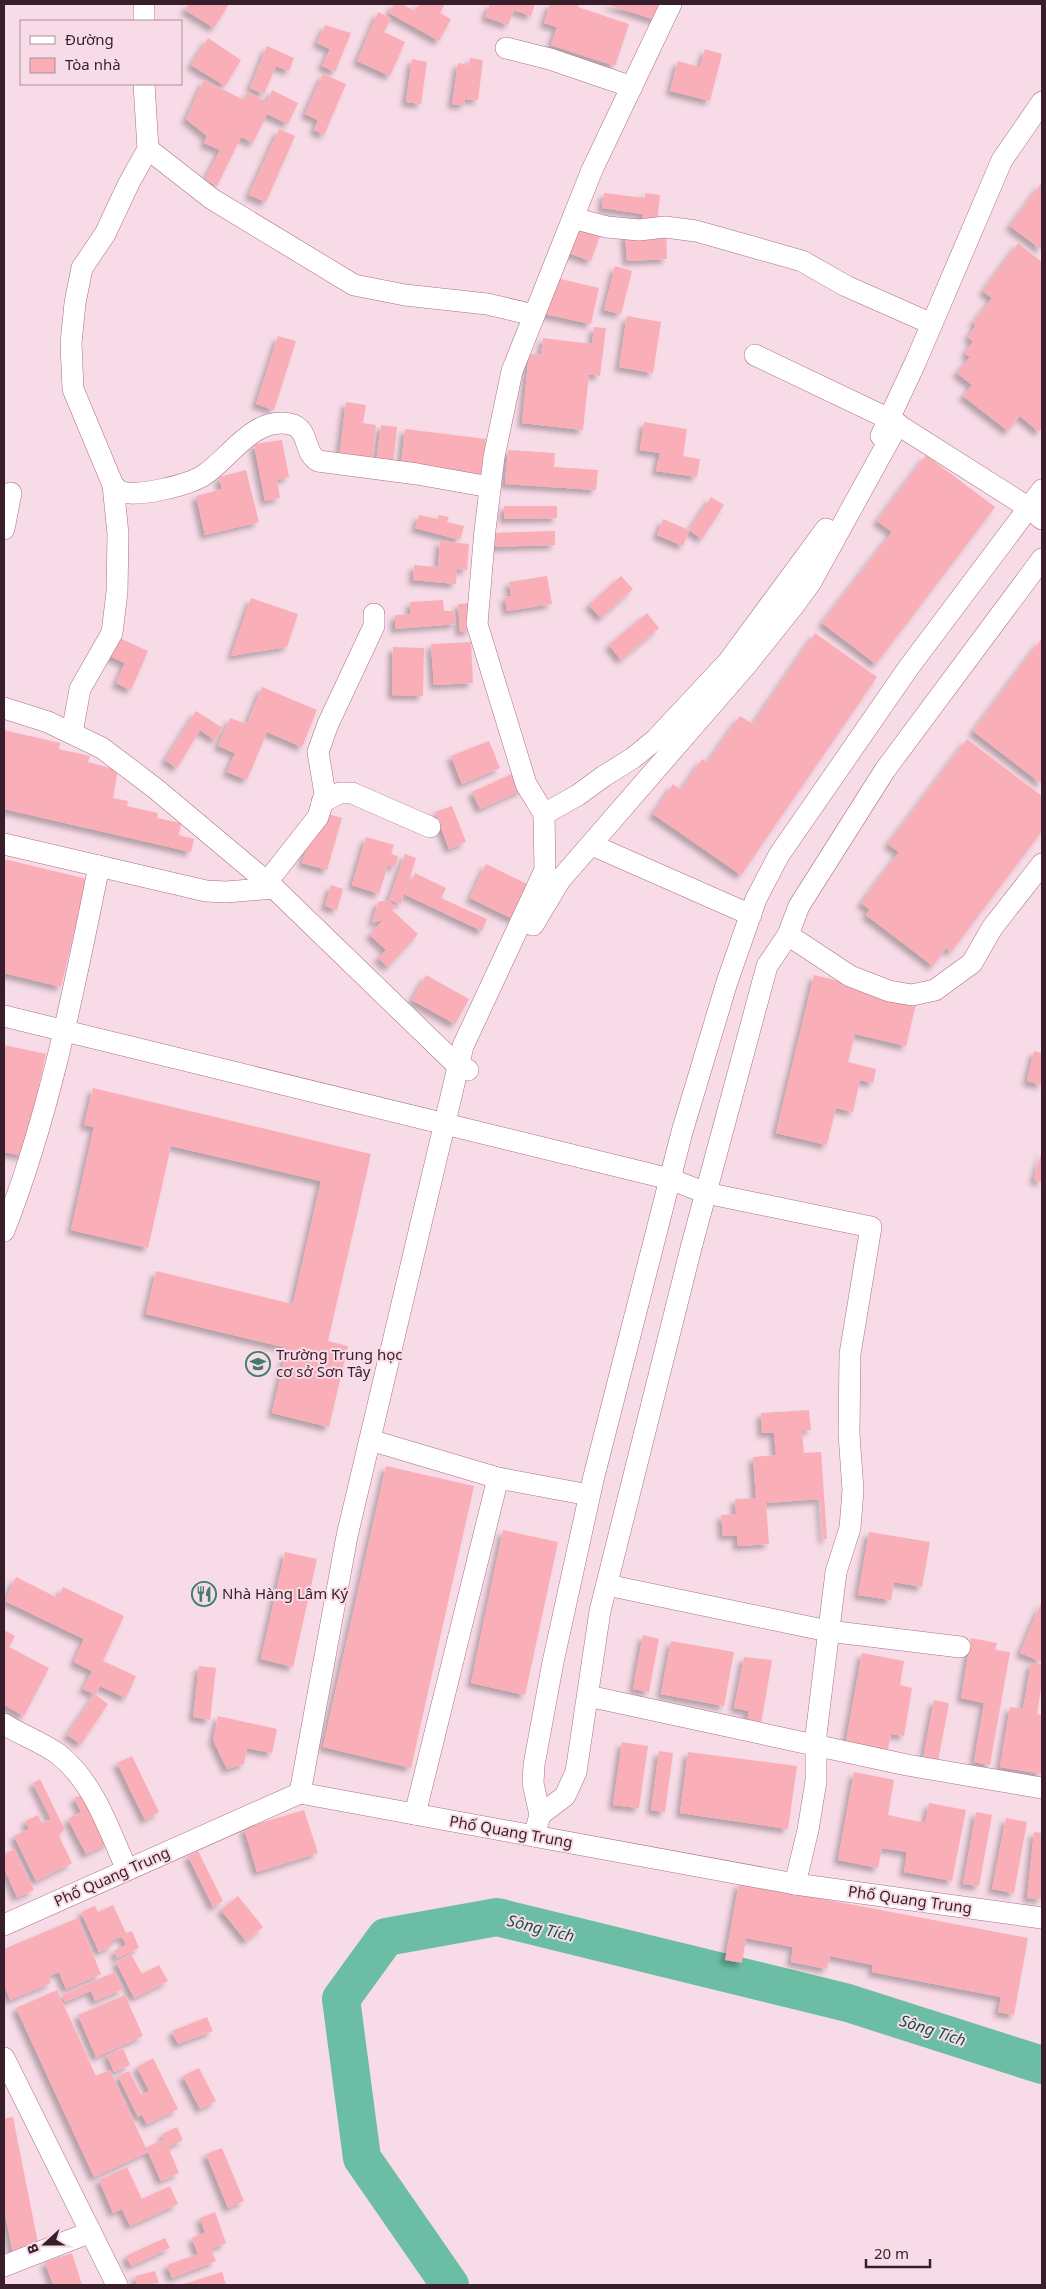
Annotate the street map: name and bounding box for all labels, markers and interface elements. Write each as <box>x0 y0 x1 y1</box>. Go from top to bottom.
legend <box>20 20 182 85</box>
text: Đường <box>65 29 114 49</box>
text: Tòa nhà <box>65 54 121 74</box>
place label: Trường Trung học cơ sở Sơn Tây <box>276 1344 403 1381</box>
school or university icon: Trường Trung học cơ sở Sơn Tây <box>245 1351 271 1377</box>
restaurant icon: Nhà Hàng Lâm Ký <box>191 1581 217 1607</box>
place label: Nhà Hàng Lâm Ký <box>222 1583 348 1603</box>
street label: Phố Quang Trung <box>448 1810 574 1852</box>
street label: Phố Quang Trung <box>51 1842 173 1911</box>
street label: Phố Quang Trung <box>847 1880 973 1918</box>
water label: Sông Tích <box>505 1909 577 1947</box>
water label: Sông Tích <box>897 2009 969 2051</box>
north arrow <box>20 2219 70 2269</box>
scale bar <box>866 2236 930 2268</box>
text: B <box>22 2241 43 2257</box>
text: 20 m <box>874 2243 909 2263</box>

